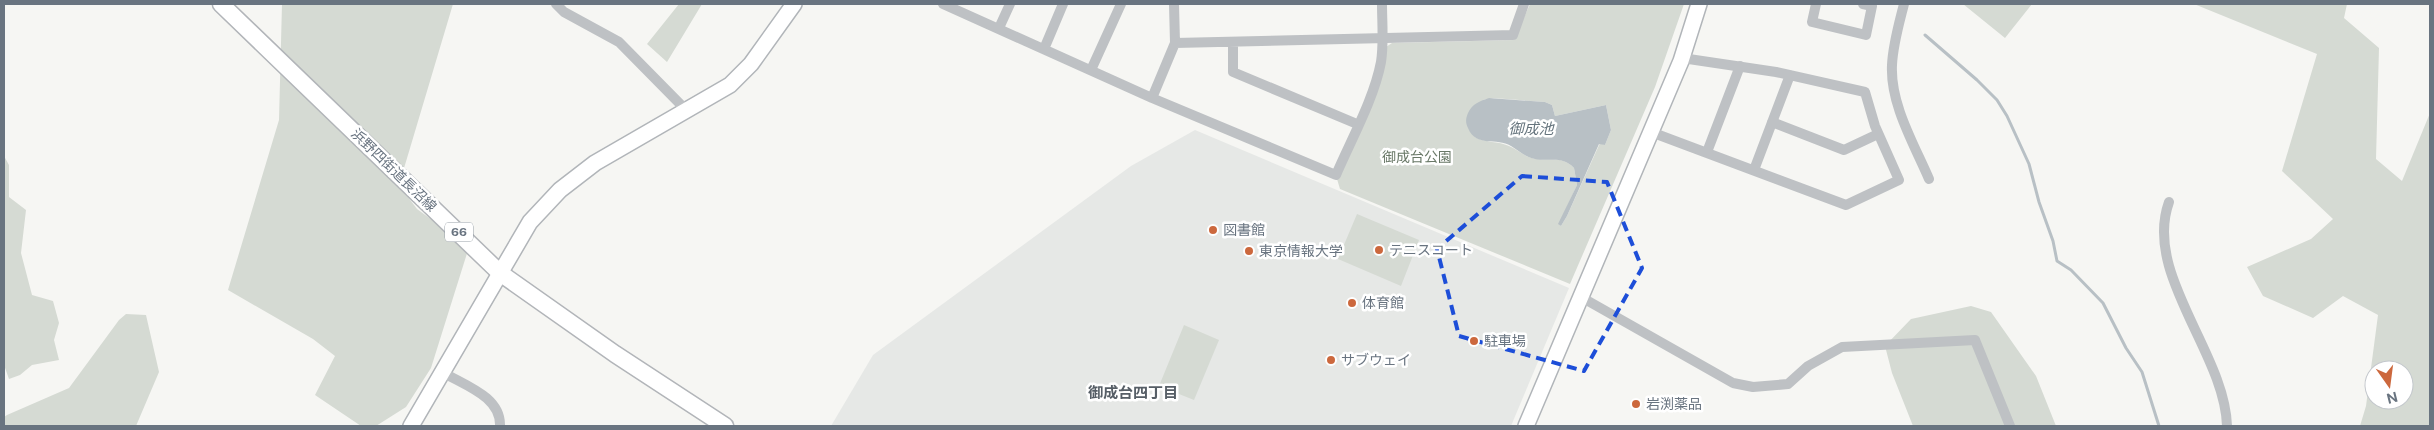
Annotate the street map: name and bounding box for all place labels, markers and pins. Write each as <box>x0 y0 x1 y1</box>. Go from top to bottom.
place label: 図書館 <box>1223 222 1265 238</box>
marker: 図書館 <box>1207 224 1219 236</box>
place label: テニスコート <box>1389 242 1473 258</box>
place label: 東京情報大学 <box>1259 243 1343 259</box>
marker: テニスコート <box>1373 244 1385 256</box>
marker: 東京情報大学 <box>1243 245 1255 257</box>
place label: 体育館 <box>1362 295 1404 311</box>
marker: 体育館 <box>1346 297 1358 309</box>
place label: 駐車場 <box>1484 333 1526 349</box>
marker: 駐車場 <box>1468 335 1480 347</box>
place label: サブウェイ <box>1341 352 1411 368</box>
marker: サブウェイ <box>1325 354 1337 366</box>
place label: 岩渕薬品 <box>1646 396 1702 412</box>
marker: 岩渕薬品 <box>1630 398 1642 410</box>

